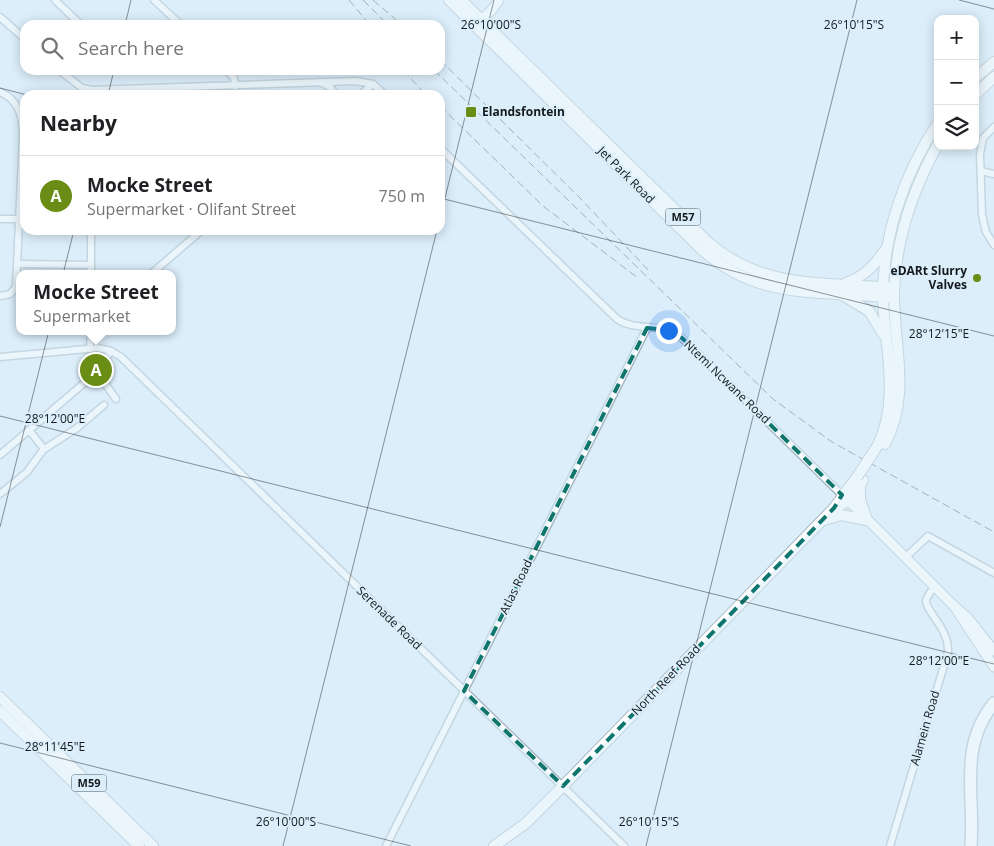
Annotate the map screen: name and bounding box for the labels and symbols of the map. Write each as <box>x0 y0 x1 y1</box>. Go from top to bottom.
text: 26°10'00"S <box>461 16 521 33</box>
text: 26°10'15"S <box>824 16 884 33</box>
place label: Elandsfontein <box>482 103 565 120</box>
marker: Elandsfontein <box>464 105 478 119</box>
street label: Jet Park Road <box>593 142 659 207</box>
road number: M57 <box>666 208 700 226</box>
place label: eDARt Slurry Valves <box>891 262 967 293</box>
marker: eDARt Slurry Valves <box>971 272 983 284</box>
your location <box>656 318 682 344</box>
text: 28°12'15"E <box>909 325 969 342</box>
street label: Ntemi Ncwane Road <box>680 336 774 427</box>
pin: A <box>80 351 112 389</box>
text: 28°12'00"E <box>25 410 85 427</box>
street label: Atlas Road <box>495 557 536 617</box>
street label: Serenade Road <box>353 582 426 653</box>
street label: North Reef Road <box>627 640 704 719</box>
text: 28°12'00"E <box>909 652 969 669</box>
street label: Alamein Road <box>906 688 943 767</box>
text: 28°11'45"E <box>25 738 85 755</box>
road number: M59 <box>72 774 106 791</box>
text: 26°10'00"S <box>256 813 316 830</box>
text: 26°10'15"S <box>619 813 679 830</box>

